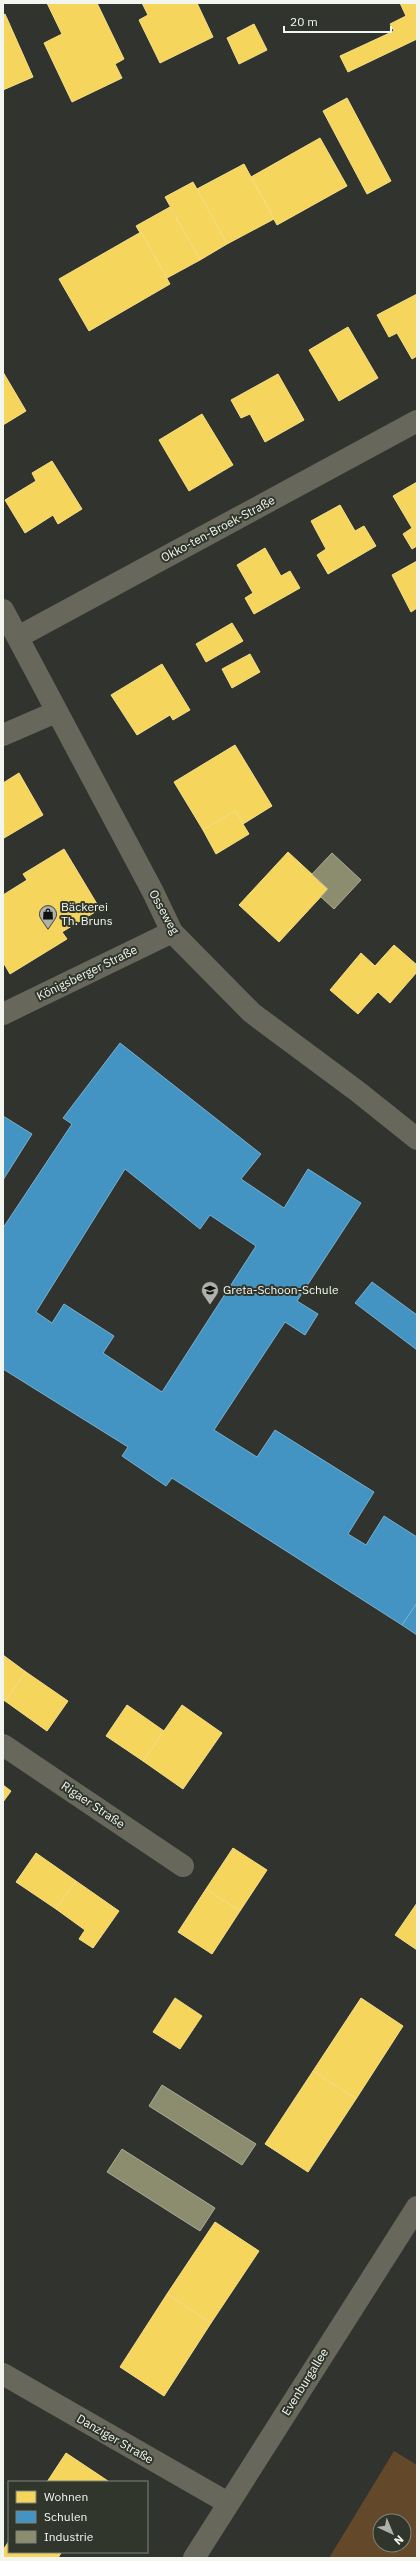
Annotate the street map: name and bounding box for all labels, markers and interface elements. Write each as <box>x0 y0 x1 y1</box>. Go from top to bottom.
scale bar <box>284 8 391 34</box>
text: 20 m <box>290 14 318 29</box>
street label: Okko-ten-Broek-Straße <box>158 492 278 565</box>
street label: Osseweg <box>146 887 183 937</box>
place label: Bäckerei Th. Bruns <box>61 899 113 928</box>
shop icon: Bäckerei Th. Bruns <box>38 904 58 929</box>
street label: Königsberger Straße <box>34 942 140 1003</box>
school or university icon: Greta-Schoon-Schule <box>200 1280 220 1305</box>
place label: Greta-Schoon-Schule <box>223 1282 339 1297</box>
street label: Rigaer Straße <box>59 1778 128 1832</box>
street label: Evenburgallee <box>278 2345 331 2418</box>
street label: Danziger Straße <box>74 2411 157 2467</box>
legend <box>8 2481 148 2553</box>
text: Wohnen <box>44 2489 88 2504</box>
text: Schulen <box>44 2509 87 2524</box>
north arrow <box>372 2513 412 2553</box>
text: Industrie <box>44 2529 94 2544</box>
text: N <box>391 2532 407 2548</box>

